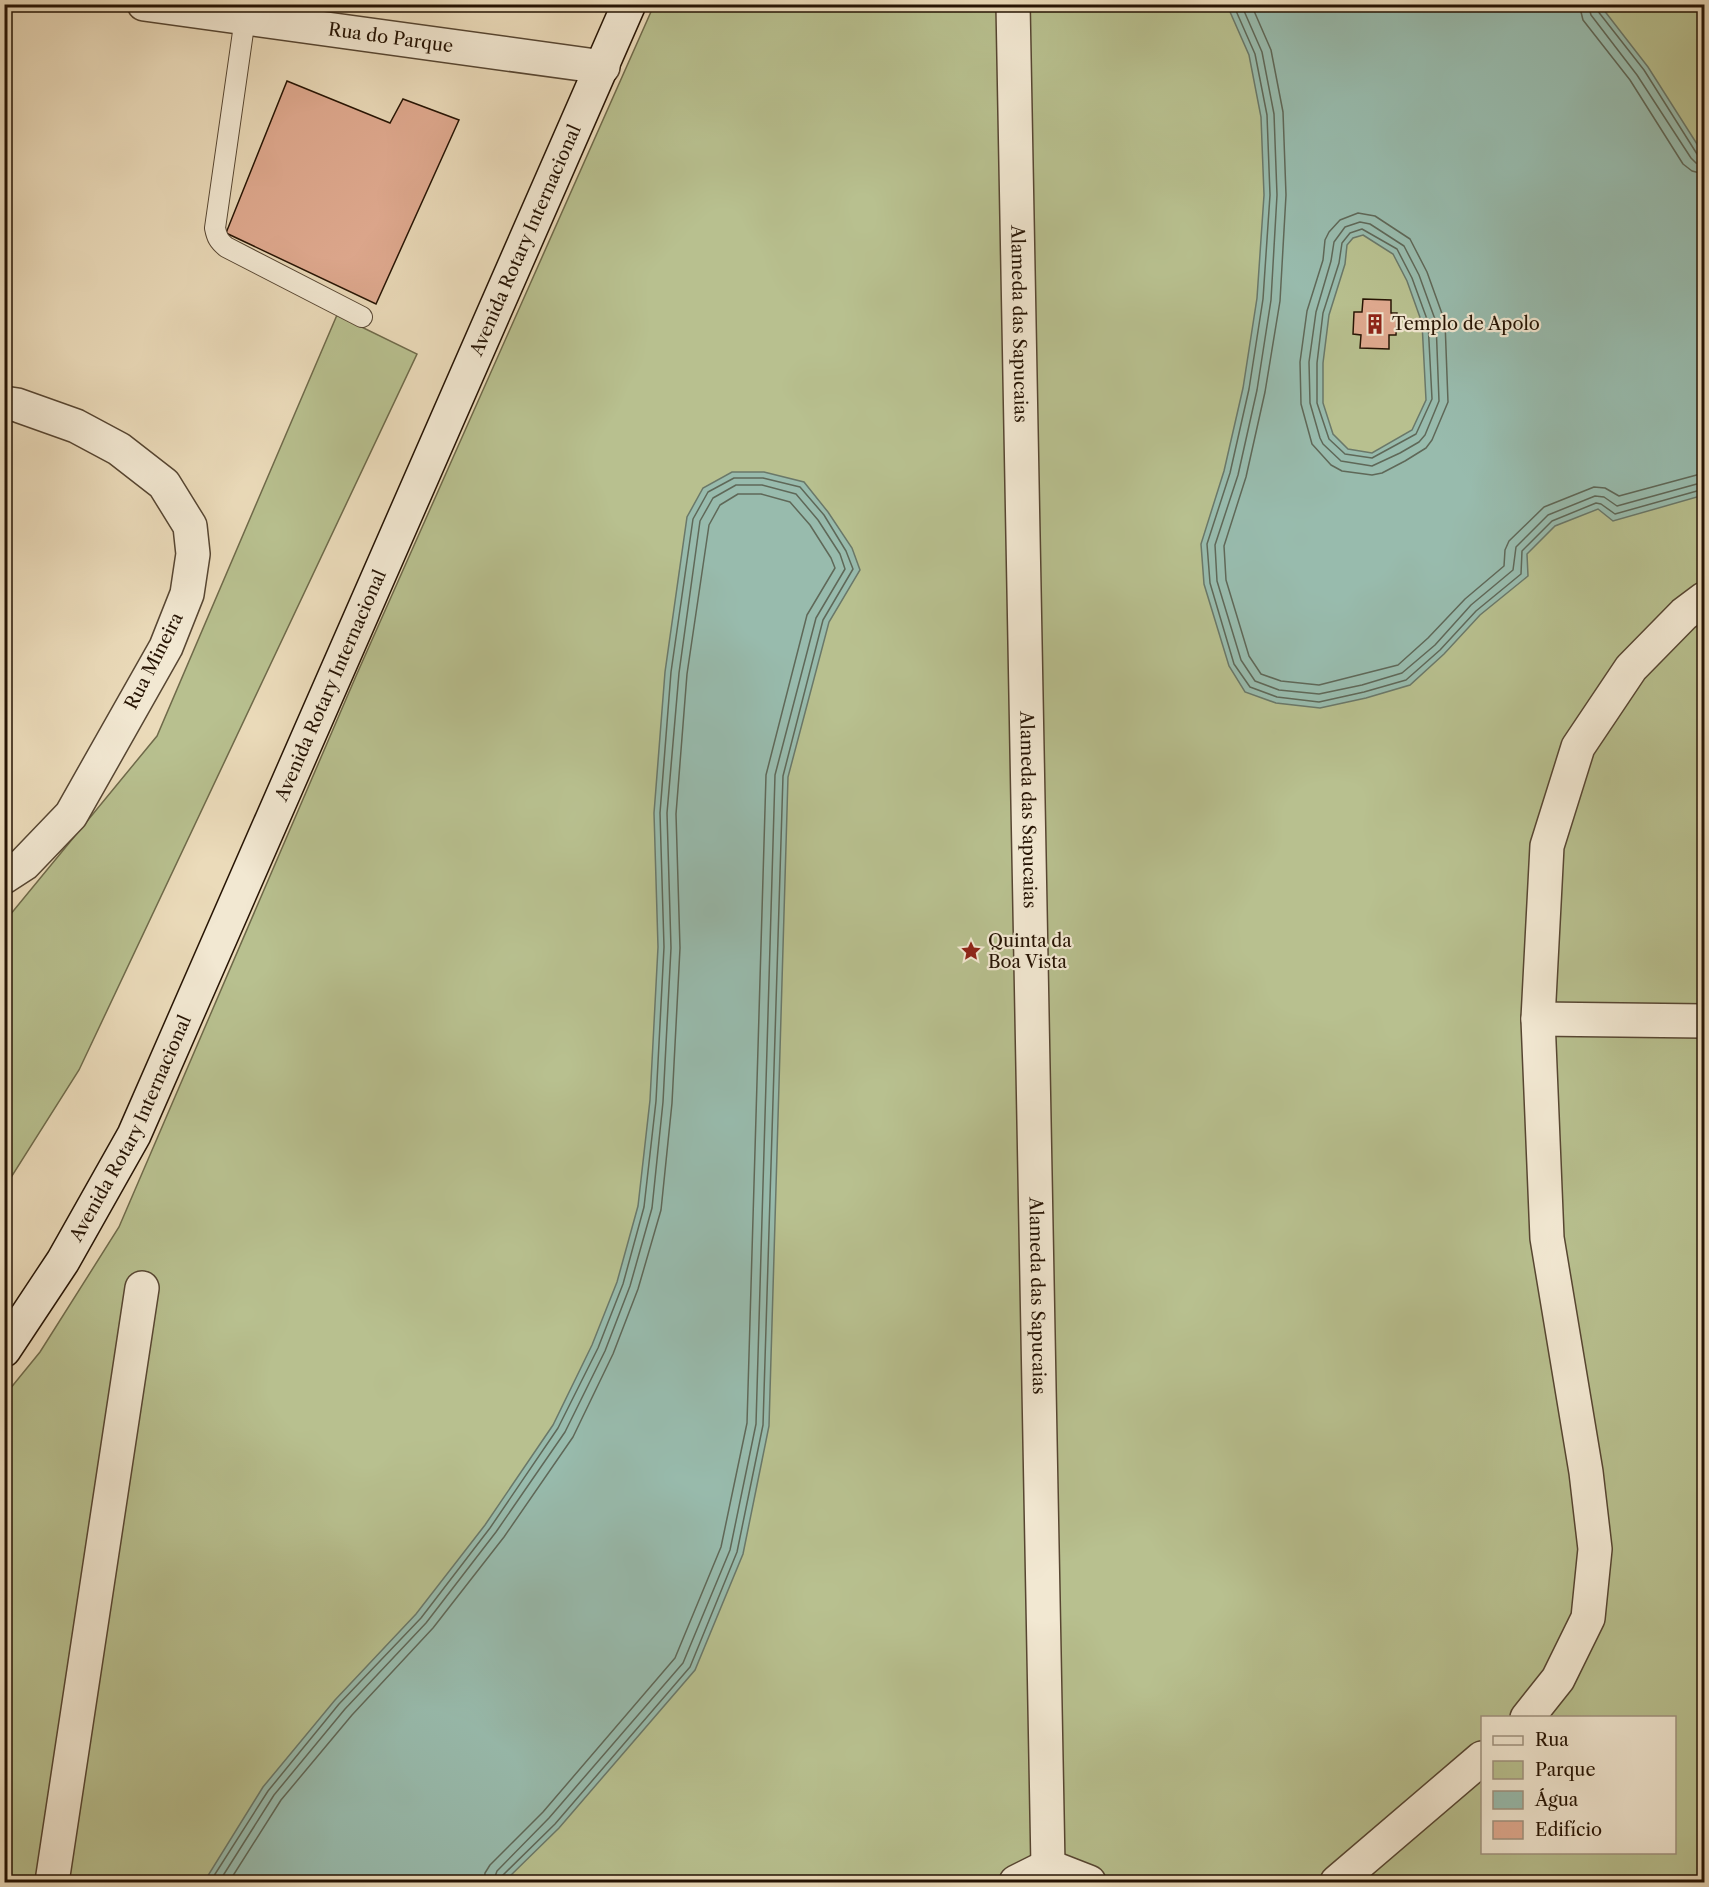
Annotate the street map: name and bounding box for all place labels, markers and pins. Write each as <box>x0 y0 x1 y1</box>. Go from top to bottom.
building icon: Templo de Apolo <box>1363 312 1387 336</box>
place label: Templo de Apolo <box>1392 313 1540 335</box>
place label: Quinta da Boa Vista <box>988 930 1072 973</box>
place icon: Quinta da Boa Vista <box>959 939 983 963</box>

